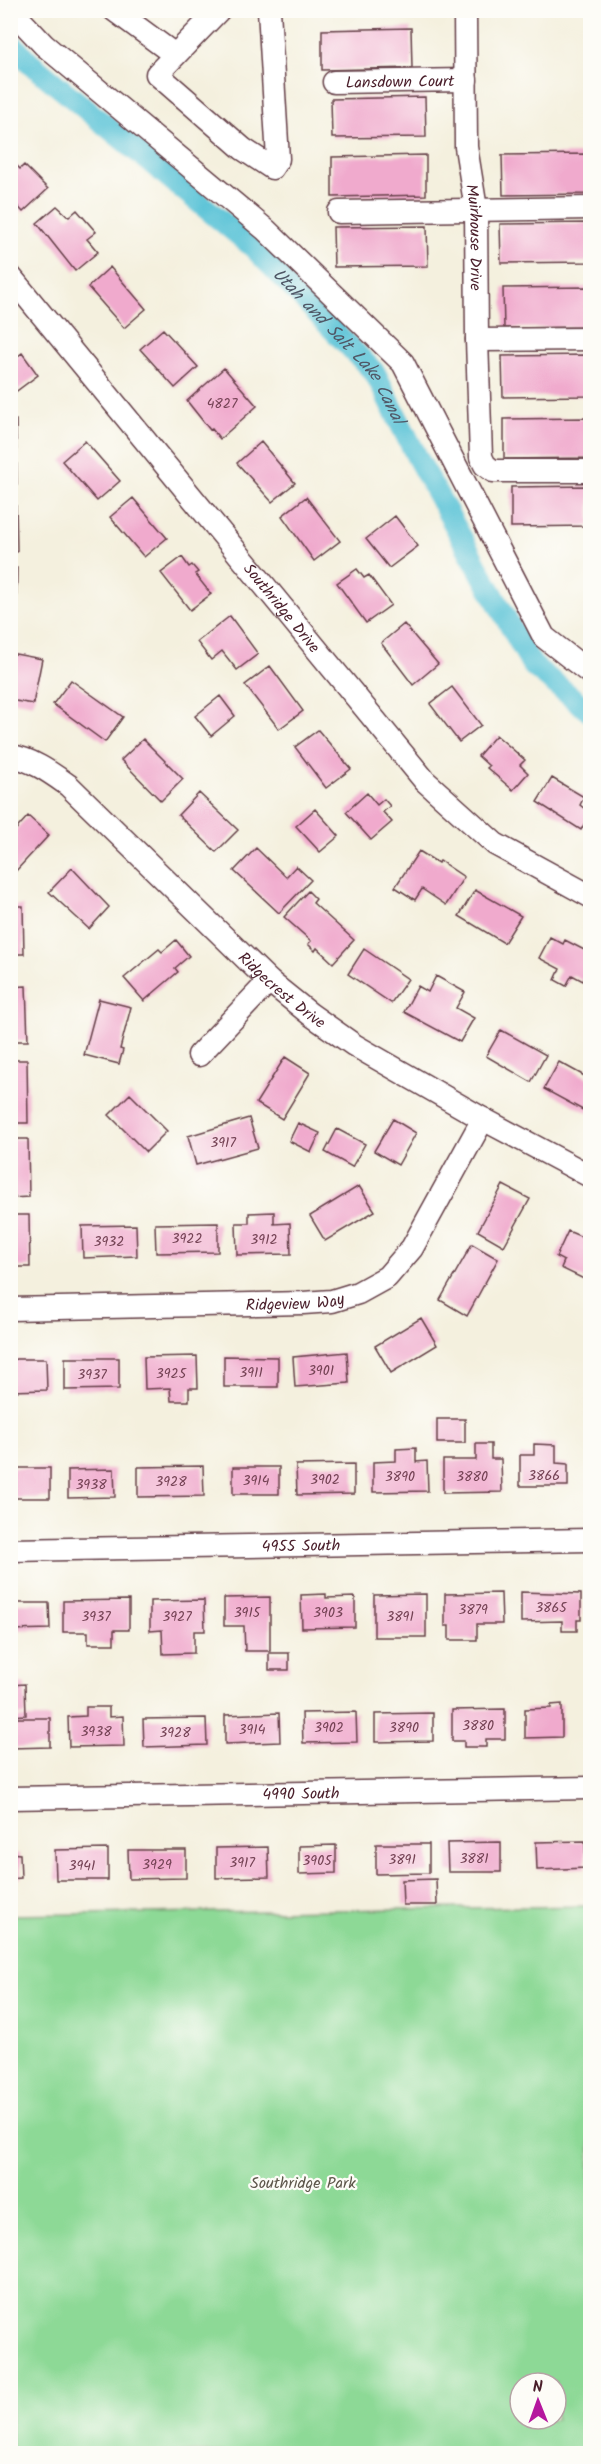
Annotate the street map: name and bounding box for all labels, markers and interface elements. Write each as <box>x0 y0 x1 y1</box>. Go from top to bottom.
street label: Lansdown Court <box>346 69 455 96</box>
street label: Muirhouse Drive <box>458 182 488 291</box>
water label: Utah and Salt Lake Canal <box>264 262 413 433</box>
house number: 4827 <box>207 393 238 415</box>
street label: Southridge Drive <box>237 558 326 659</box>
street label: Ridgecrest Drive <box>232 946 331 1035</box>
house number: 3917 <box>210 1132 236 1154</box>
house number: 3922 <box>171 1228 203 1250</box>
house number: 3912 <box>250 1229 278 1251</box>
house number: 3932 <box>94 1231 124 1253</box>
street label: Ridgeview Way <box>245 1287 348 1318</box>
house number: 3901 <box>308 1360 334 1382</box>
house number: 3911 <box>239 1362 263 1384</box>
house number: 3925 <box>156 1363 188 1385</box>
house number: 3937 <box>77 1364 107 1386</box>
house number: 3866 <box>528 1465 560 1487</box>
house number: 3890 <box>385 1466 415 1488</box>
house number: 3880 <box>456 1466 488 1488</box>
house number: 3902 <box>310 1469 340 1491</box>
house number: 3914 <box>243 1470 270 1492</box>
house number: 3928 <box>155 1471 187 1493</box>
house number: 3938 <box>75 1474 107 1496</box>
street label: 4955 South <box>262 1533 340 1560</box>
house number: 3865 <box>535 1597 568 1619</box>
house number: 3879 <box>458 1599 488 1621</box>
house number: 3915 <box>234 1602 262 1624</box>
house number: 3903 <box>313 1602 343 1624</box>
house number: 3937 <box>81 1606 111 1628</box>
house number: 3927 <box>162 1606 192 1628</box>
house number: 3891 <box>386 1606 414 1628</box>
house number: 3880 <box>462 1715 494 1737</box>
house number: 3902 <box>314 1717 344 1739</box>
house number: 3890 <box>389 1717 419 1739</box>
house number: 3914 <box>239 1719 266 1741</box>
house number: 3938 <box>80 1721 112 1743</box>
house number: 3928 <box>159 1722 191 1744</box>
street label: 4990 South <box>262 1781 340 1808</box>
house number: 3881 <box>459 1848 489 1870</box>
house number: 3891 <box>388 1849 416 1871</box>
house number: 3905 <box>302 1850 333 1872</box>
house number: 3917 <box>229 1852 255 1874</box>
house number: 3929 <box>142 1854 172 1876</box>
house number: 3941 <box>69 1855 95 1877</box>
park label: Southridge Park <box>250 2171 356 2196</box>
north arrow <box>508 2371 568 2431</box>
text: N <box>532 2375 543 2400</box>

